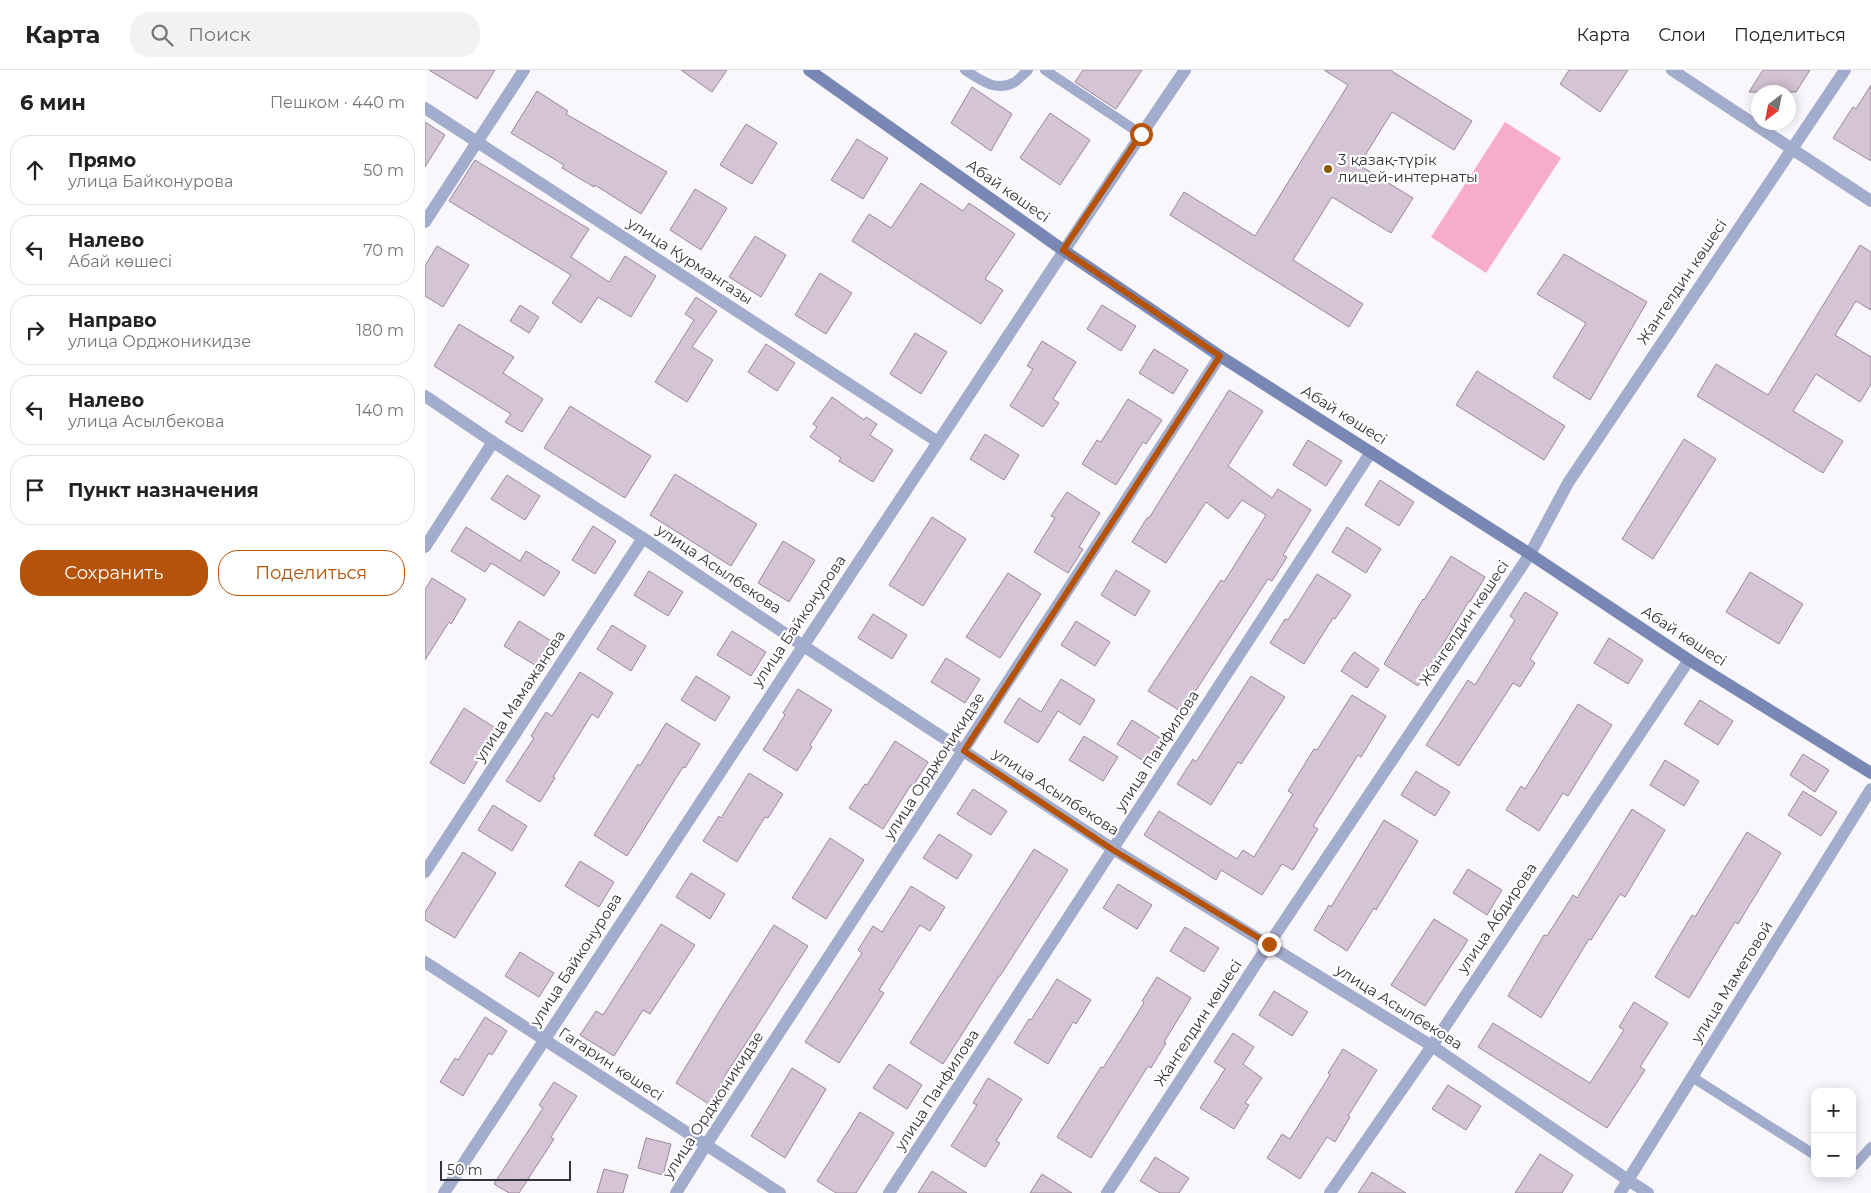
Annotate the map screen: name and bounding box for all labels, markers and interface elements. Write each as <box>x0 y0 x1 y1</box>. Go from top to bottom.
search box <box>130 12 480 57</box>
text: Карта <box>25 20 100 49</box>
icon: search <box>148 21 176 49</box>
text: Поиск <box>188 23 251 46</box>
text: Карта <box>1576 24 1630 46</box>
text: Слои <box>1658 24 1706 46</box>
text: Поделиться <box>1734 24 1846 46</box>
north arrow <box>1751 85 1796 130</box>
text: 6 мин <box>20 90 86 115</box>
text: Пешком · 440 m <box>270 93 405 112</box>
route start <box>1130 123 1153 146</box>
text: Прямо <box>68 149 136 172</box>
place label: 3 қазақ-түрік лицей-интернаты <box>1338 150 1478 186</box>
street label: Абай көшесі <box>963 155 1054 226</box>
icon: ahead <box>21 156 49 184</box>
text: 50 m <box>363 161 404 180</box>
marker: 3 қазақ-түрік лицей-интернаты <box>1322 163 1334 175</box>
text: улица Байконурова <box>68 172 233 191</box>
street label: улица Курмангазы <box>623 212 757 308</box>
street label: Жангелдин көшесі <box>1633 215 1731 348</box>
text: Налево <box>68 229 144 252</box>
icon: left <box>21 236 49 264</box>
text: 70 m <box>363 241 404 260</box>
text: Абай көшесі <box>68 252 172 271</box>
text: Направо <box>68 309 157 332</box>
icon: right <box>21 316 49 344</box>
text: 180 m <box>356 321 404 340</box>
text: улица Орджоникидзе <box>68 332 251 351</box>
street label: Абай көшесі <box>1298 381 1391 448</box>
text: Налево <box>68 389 144 412</box>
icon: left <box>21 396 49 424</box>
text: 140 m <box>356 401 404 420</box>
text: улица Асылбекова <box>68 412 224 431</box>
icon: arrive <box>21 476 49 504</box>
text: Пункт назначения <box>68 479 259 502</box>
street label: улица Асылбекова <box>652 519 785 617</box>
button: Сохранить <box>20 550 208 596</box>
button: Поделиться <box>218 550 405 596</box>
street label: улица Байконурова <box>747 551 850 691</box>
street label: Жангелдин көшесі <box>1415 556 1513 689</box>
street label: Абай көшесі <box>1638 601 1730 670</box>
street label: улица Мамажанова <box>469 626 569 766</box>
street label: улица Панфилова <box>1110 686 1203 816</box>
street label: улица Орджоникидзе <box>878 689 988 844</box>
street label: улица Асылбекова <box>989 743 1123 839</box>
street label: улица Абдирова <box>1452 859 1541 978</box>
street label: улица Байконурова <box>525 890 626 1031</box>
street label: улица Маметовой <box>1686 917 1777 1047</box>
route end <box>1258 933 1281 956</box>
street label: Жангелдин көшесі <box>1150 956 1246 1090</box>
street label: улица Асылбекова <box>1331 959 1466 1053</box>
street label: Гагарин көшесі <box>555 1023 667 1105</box>
street label: улица Панфилова <box>890 1025 983 1155</box>
street label: улица Орджоникидзе <box>657 1028 767 1183</box>
map controls <box>1811 1088 1856 1178</box>
button: + <box>1811 1088 1856 1133</box>
button: − <box>1811 1133 1856 1178</box>
scale bar <box>440 1158 571 1181</box>
text: 50 m <box>447 1161 483 1179</box>

